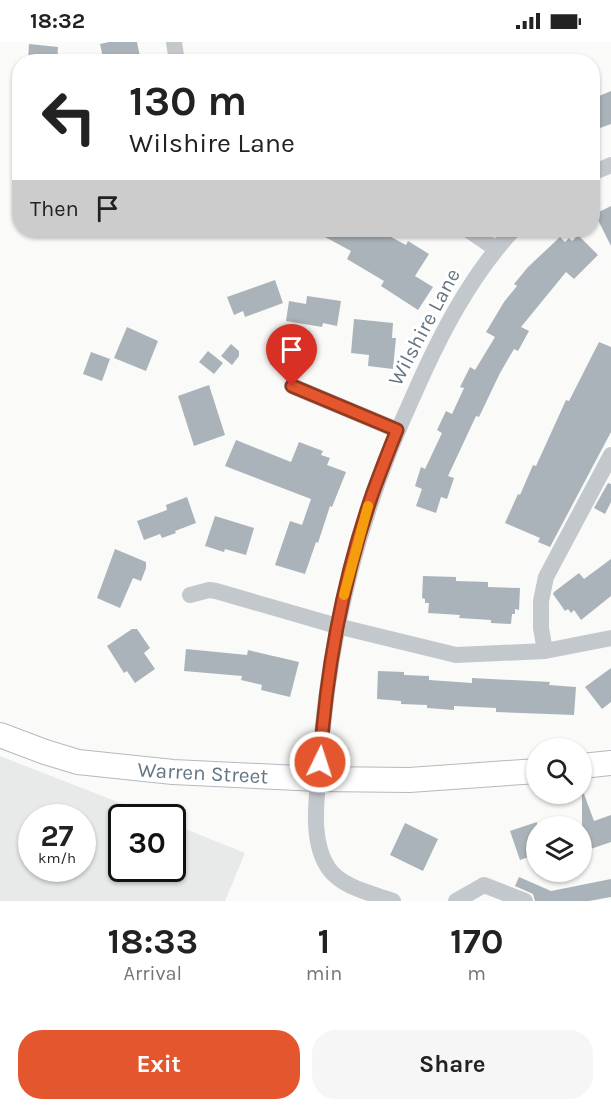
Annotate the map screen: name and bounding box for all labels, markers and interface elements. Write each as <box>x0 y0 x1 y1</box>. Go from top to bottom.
text: 18:32 <box>30 8 85 34</box>
text: 130 m <box>129 76 247 126</box>
icon: left <box>30 78 108 156</box>
text: Wilshire Lane <box>129 127 295 159</box>
icon: arrive <box>91 192 124 225</box>
text: Then <box>30 196 79 222</box>
street label: Wilshire Lane <box>383 264 465 390</box>
pin <box>266 324 317 386</box>
icon: arrive <box>275 333 308 366</box>
position arrow <box>288 730 352 794</box>
map controls <box>526 738 592 882</box>
button: search <box>526 738 592 804</box>
street label: Warren Street <box>137 758 269 788</box>
speed limit sign: 30 <box>108 804 186 882</box>
button: layers <box>526 816 592 882</box>
text: 27 <box>40 818 74 854</box>
text: km/h <box>38 849 76 867</box>
text: 18:33 <box>108 920 198 962</box>
text: 1 <box>318 920 330 962</box>
text: 170 <box>450 920 503 962</box>
text: Arrival <box>124 962 182 985</box>
text: min <box>306 962 342 985</box>
text: m <box>467 962 486 985</box>
button: Exit <box>18 1030 300 1099</box>
button: Share <box>312 1030 593 1099</box>

